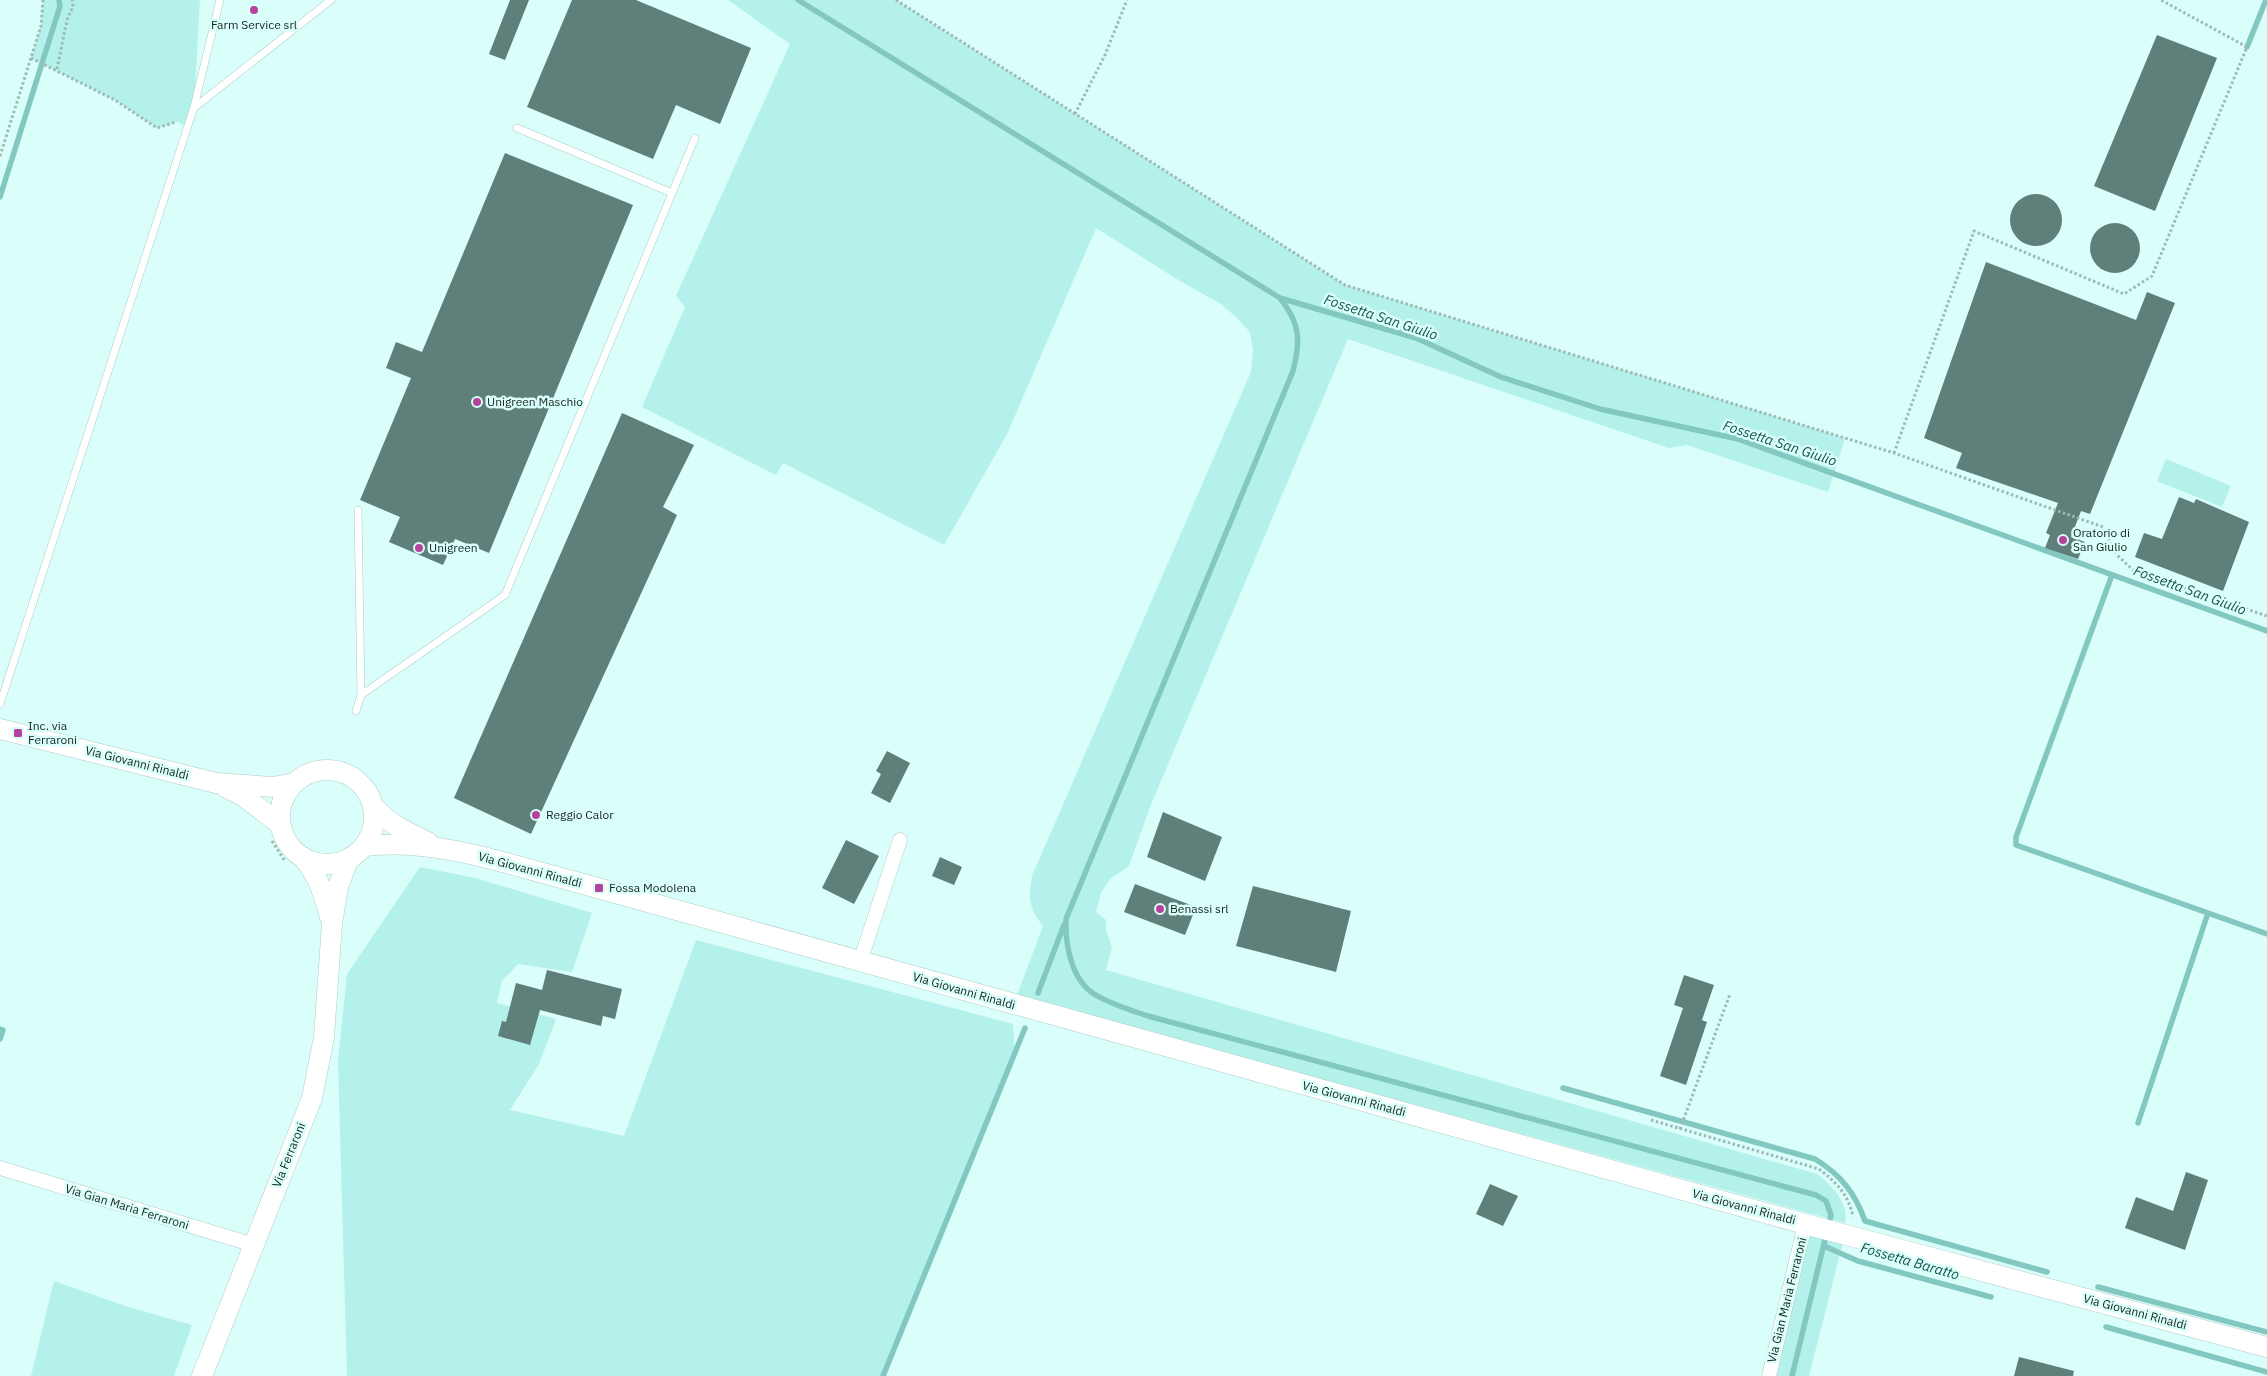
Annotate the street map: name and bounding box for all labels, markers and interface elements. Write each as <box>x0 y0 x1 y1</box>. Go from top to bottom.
marker: Farm Service srl <box>248 4 260 16</box>
place label: Farm Service srl <box>211 17 297 32</box>
water label: Fossetta San Giulio <box>1322 290 1441 344</box>
place label: Unigreen Maschio <box>487 394 583 409</box>
marker: Unigreen Maschio <box>471 396 483 408</box>
water label: Fossetta San Giulio <box>1721 416 1840 470</box>
place label: Oratorio di San Giulio <box>2073 525 2130 554</box>
marker: Oratorio di San Giulio <box>2057 534 2069 546</box>
place label: Unigreen <box>429 540 478 555</box>
marker: Unigreen <box>413 542 425 554</box>
water label: Fossetta San Giulio <box>2131 561 2249 619</box>
place label: Inc. via Ferraroni <box>28 718 77 747</box>
marker: Inc. via Ferraroni <box>12 727 24 739</box>
street label: Via Giovanni Rinaldi <box>84 742 191 783</box>
place label: Reggio Calor <box>546 807 614 822</box>
marker: Reggio Calor <box>530 809 542 821</box>
street label: Via Giovanni Rinaldi <box>477 849 583 891</box>
place label: Fossa Modolena <box>609 880 697 895</box>
marker: Fossa Modolena <box>593 882 605 894</box>
place label: Benassi srl <box>1170 901 1229 916</box>
marker: Benassi srl <box>1154 903 1166 915</box>
street label: Via Giovanni Rinaldi <box>911 969 1017 1012</box>
street label: Via Giovanni Rinaldi <box>1301 1078 1407 1120</box>
street label: Via Ferraroni <box>269 1120 308 1189</box>
street label: Via Gian Maria Ferraroni <box>63 1181 191 1233</box>
street label: Via Giovanni Rinaldi <box>1691 1186 1797 1228</box>
street label: Via Gian Maria Ferraroni <box>1764 1236 1809 1364</box>
water label: Fossetta Baratto <box>1859 1238 1962 1284</box>
street label: Via Giovanni Rinaldi <box>2082 1291 2188 1333</box>

